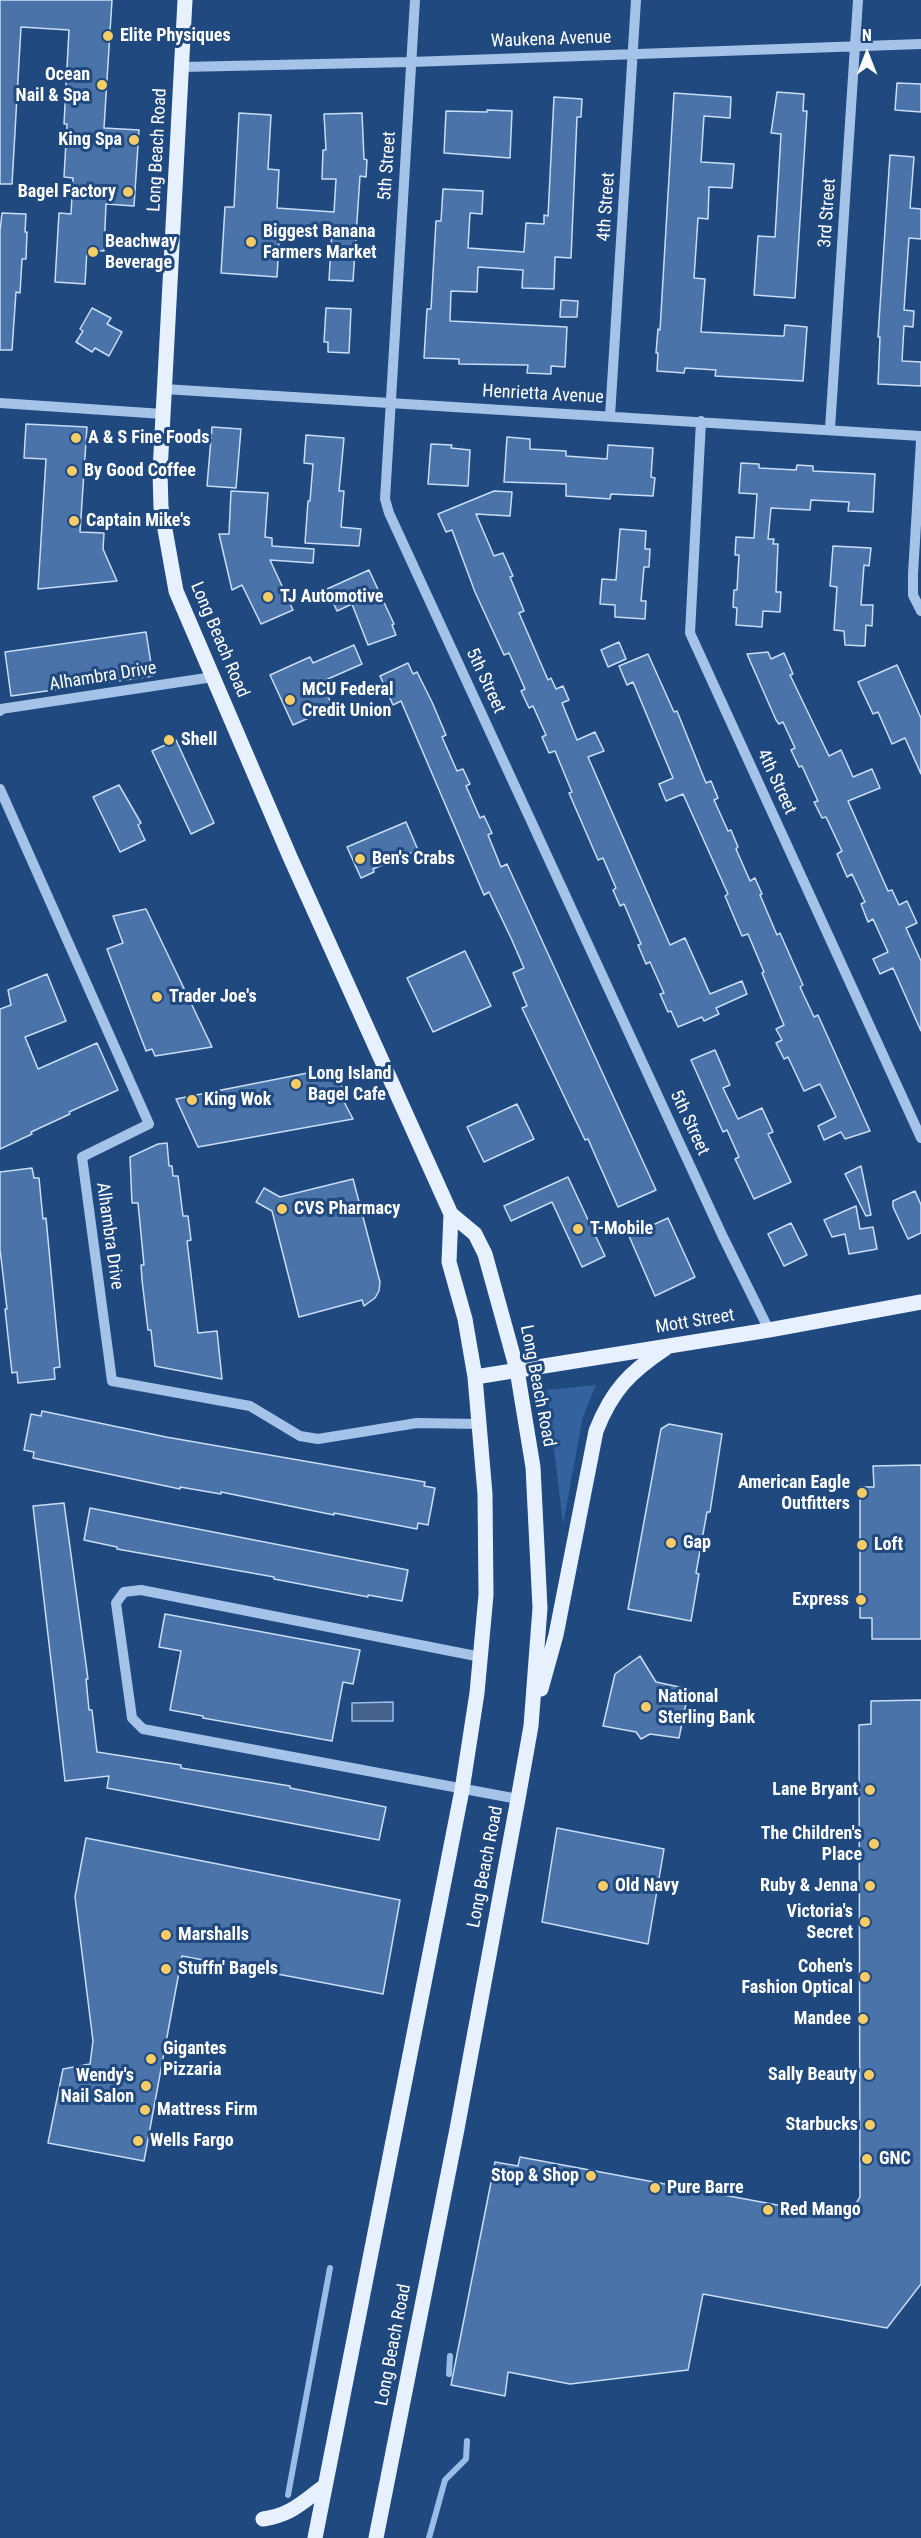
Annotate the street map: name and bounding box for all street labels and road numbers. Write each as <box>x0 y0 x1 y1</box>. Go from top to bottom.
street label: Waukena Avenue <box>490 27 612 53</box>
street label: Long Beach Road <box>144 88 172 212</box>
street label: 5th Street <box>375 131 401 201</box>
street label: 4th Street <box>594 172 620 242</box>
street label: 3rd Street <box>815 178 841 248</box>
street label: Henrietta Avenue <box>482 381 604 409</box>
street label: Long Beach Road <box>185 579 253 701</box>
street label: 5th Street <box>461 645 509 717</box>
street label: Alhambra Drive <box>48 658 158 696</box>
street label: 4th Street <box>752 746 800 818</box>
street label: 5th Street <box>665 1087 713 1159</box>
street label: Alhambra Drive <box>91 1181 127 1291</box>
street label: Mott Street <box>654 1305 736 1339</box>
street label: Long Beach Road <box>515 1323 559 1449</box>
street label: Long Beach Road <box>464 1804 508 1930</box>
street label: Long Beach Road <box>372 2282 416 2408</box>

